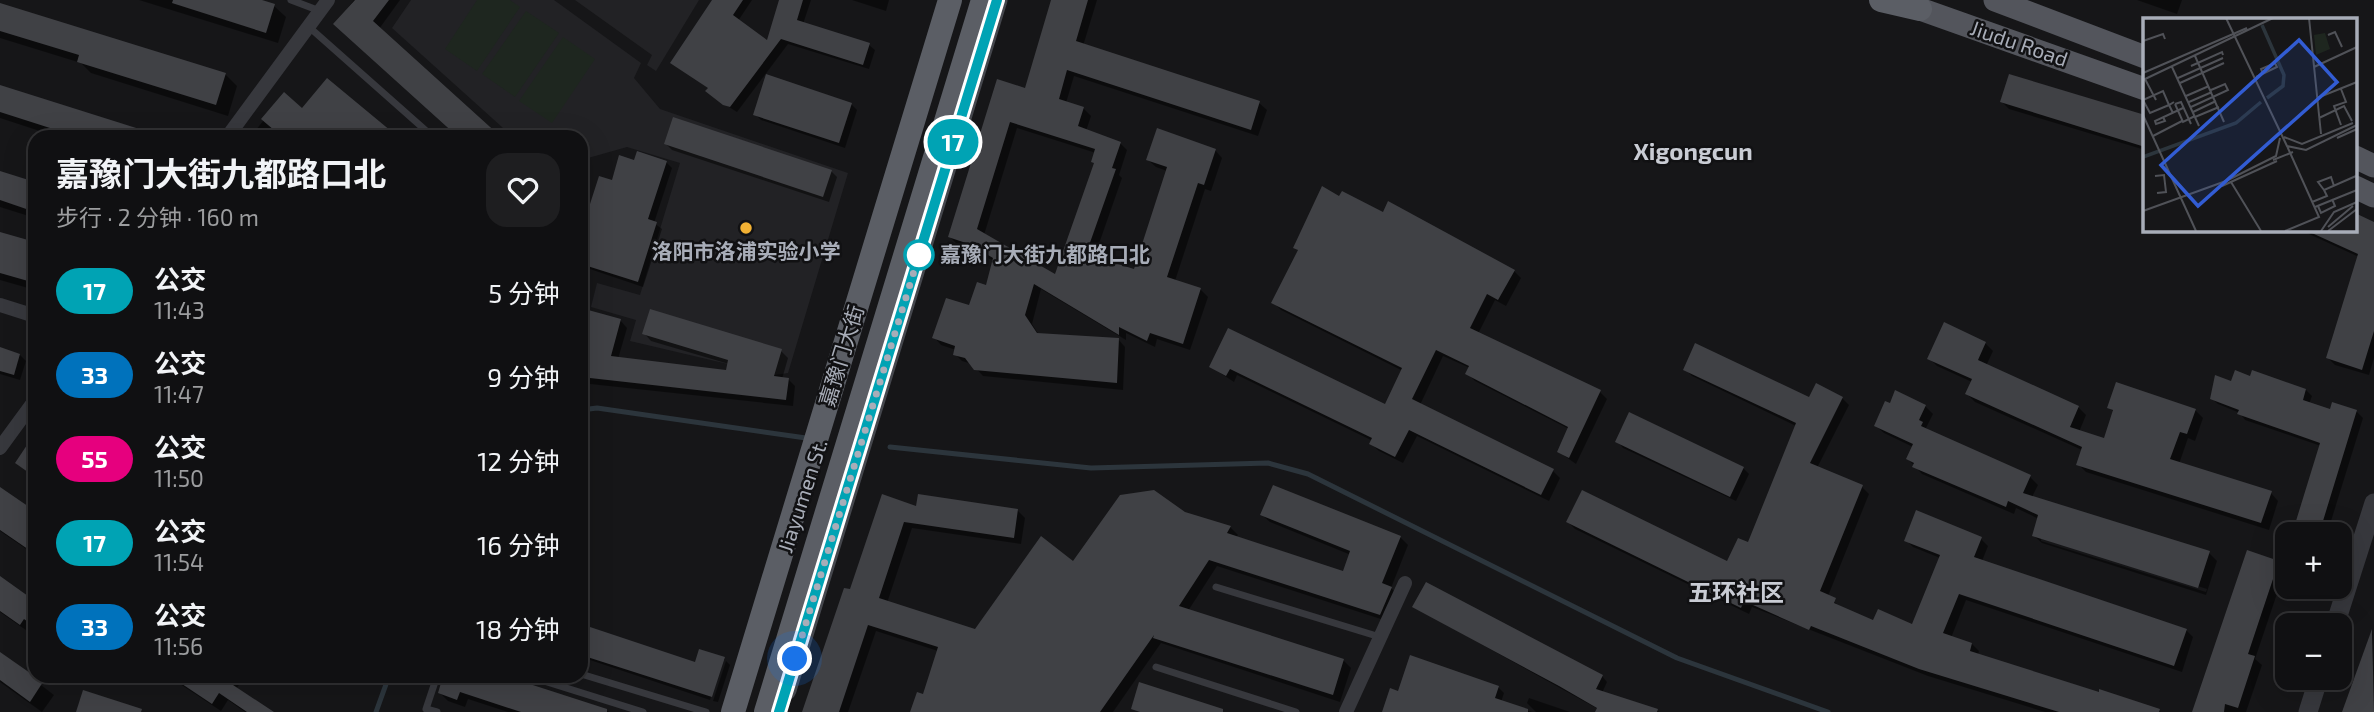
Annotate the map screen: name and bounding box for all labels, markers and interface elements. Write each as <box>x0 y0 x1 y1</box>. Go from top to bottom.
street label: Jiudu Road <box>1967 14 2071 71</box>
inset map <box>2143 18 2356 231</box>
line badge: 17 <box>922 119 984 165</box>
text: 17 <box>941 127 965 156</box>
district label: Xigongcun <box>1633 136 1753 165</box>
text: 嘉豫门大街九都路口北 <box>56 153 386 193</box>
button: heart <box>486 153 560 227</box>
text: 步行 · 2 分钟 · 160 m <box>56 203 259 231</box>
marker: 洛阳市洛浦实验小学 <box>738 220 754 236</box>
place label: 洛阳市洛浦实验小学 <box>652 238 841 263</box>
marker: 嘉豫门大街九都路口北 <box>904 240 934 270</box>
place label: 嘉豫门大街九都路口北 <box>940 241 1150 266</box>
text: 公交 <box>154 263 206 294</box>
text: 17 <box>83 276 106 305</box>
text: 5 分钟 <box>488 277 560 308</box>
text: 11:43 <box>154 296 205 324</box>
street label: 嘉豫门大街 <box>813 302 868 409</box>
text: 公交 <box>154 347 206 378</box>
text: 33 <box>81 360 108 389</box>
text: 9 分钟 <box>487 361 560 392</box>
text: 11:47 <box>154 380 204 408</box>
text: 公交 <box>154 431 206 462</box>
street label: Jiayumen St. <box>771 436 832 556</box>
text: 55 <box>81 444 108 473</box>
text: 12 分钟 <box>477 445 560 476</box>
text: 11:50 <box>154 464 204 492</box>
text: 公交 <box>154 515 206 546</box>
map controls <box>2275 522 2352 690</box>
button: + <box>2275 522 2352 599</box>
text: 17 <box>83 528 106 557</box>
text: 16 分钟 <box>477 529 560 560</box>
text: 11:54 <box>154 548 204 576</box>
district label: 五环社区 <box>1688 577 1784 606</box>
text: 公交 <box>154 599 206 630</box>
text: 33 <box>81 612 108 641</box>
text: 18 分钟 <box>476 613 560 644</box>
button: − <box>2275 613 2352 690</box>
text: 11:56 <box>154 632 203 660</box>
your location <box>777 641 812 676</box>

